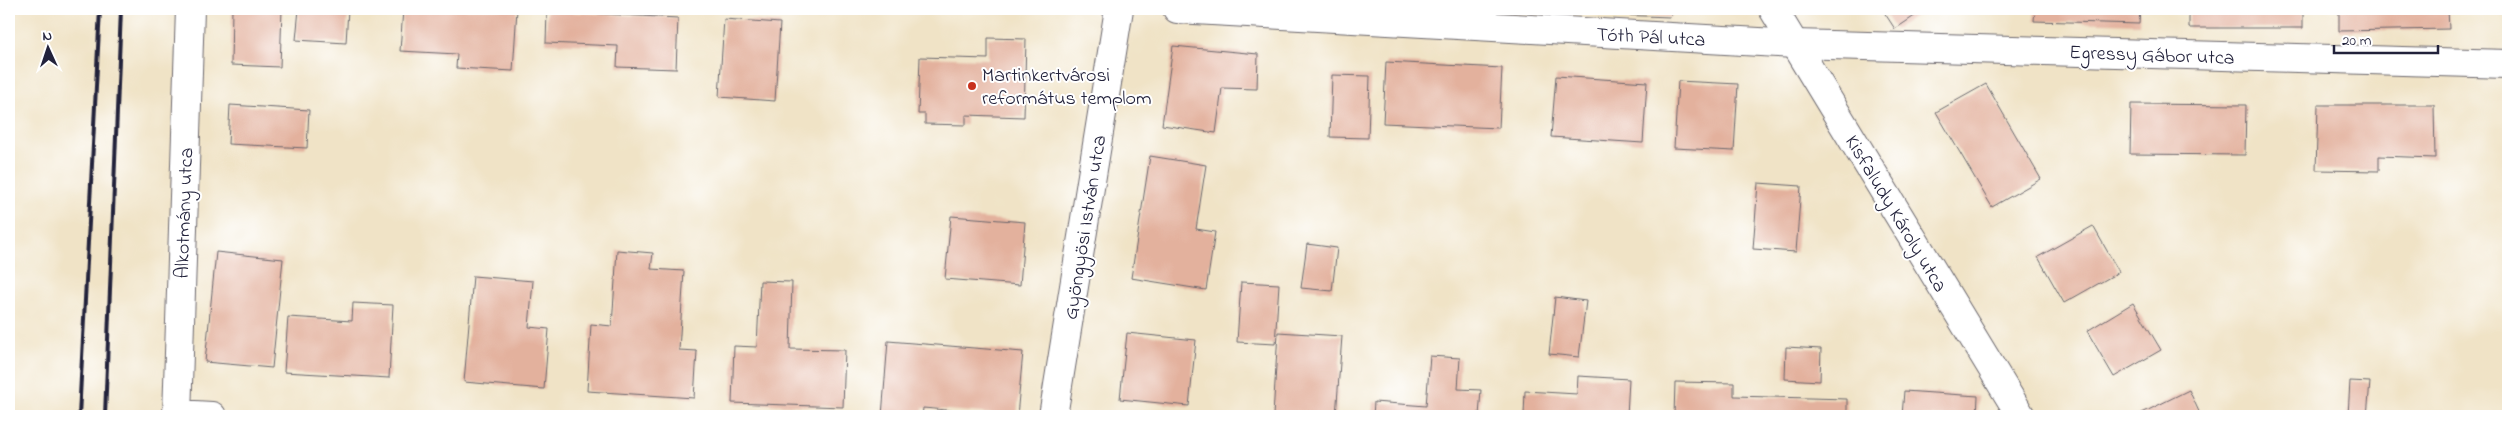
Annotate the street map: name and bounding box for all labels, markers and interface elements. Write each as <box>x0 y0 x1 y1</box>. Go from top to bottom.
street label: Tóth Pál utca <box>1596 21 1706 56</box>
north arrow <box>22 22 72 72</box>
scale bar <box>2334 22 2438 54</box>
text: N <box>42 26 53 47</box>
text: 20 m <box>2342 30 2372 52</box>
street label: Egressy Gábor utca <box>2069 39 2235 75</box>
place label: Martinkertvárosi református templom <box>982 62 1152 114</box>
marker: Martinkertvárosi református templom <box>966 80 978 92</box>
street label: Kisfaludy Károly utca <box>1836 130 1953 298</box>
street label: Gyöngyösi István utca <box>1058 133 1116 322</box>
street label: Alkotmány utca <box>169 147 202 279</box>

